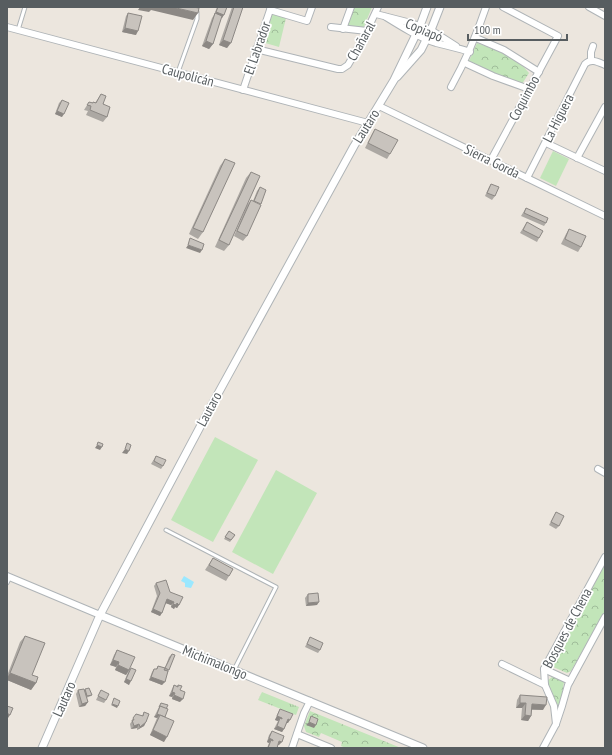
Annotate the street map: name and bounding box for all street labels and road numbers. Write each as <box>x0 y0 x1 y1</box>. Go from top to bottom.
street label: Copiapó <box>403 14 445 46</box>
street label: Chañaral <box>343 17 380 64</box>
street label: El Labrador <box>240 19 274 77</box>
street label: Caupolicán <box>160 59 216 91</box>
street label: Coquimbo <box>505 72 543 124</box>
street label: La Higuera <box>538 91 578 145</box>
street label: Lautaro <box>349 106 383 146</box>
street label: Sierra Gorda <box>461 140 523 182</box>
street label: Lautaro <box>192 389 226 429</box>
street label: Bosques de Chena <box>538 585 596 671</box>
street label: Michimalongo <box>180 641 250 683</box>
street label: Lautaro <box>48 679 80 719</box>

